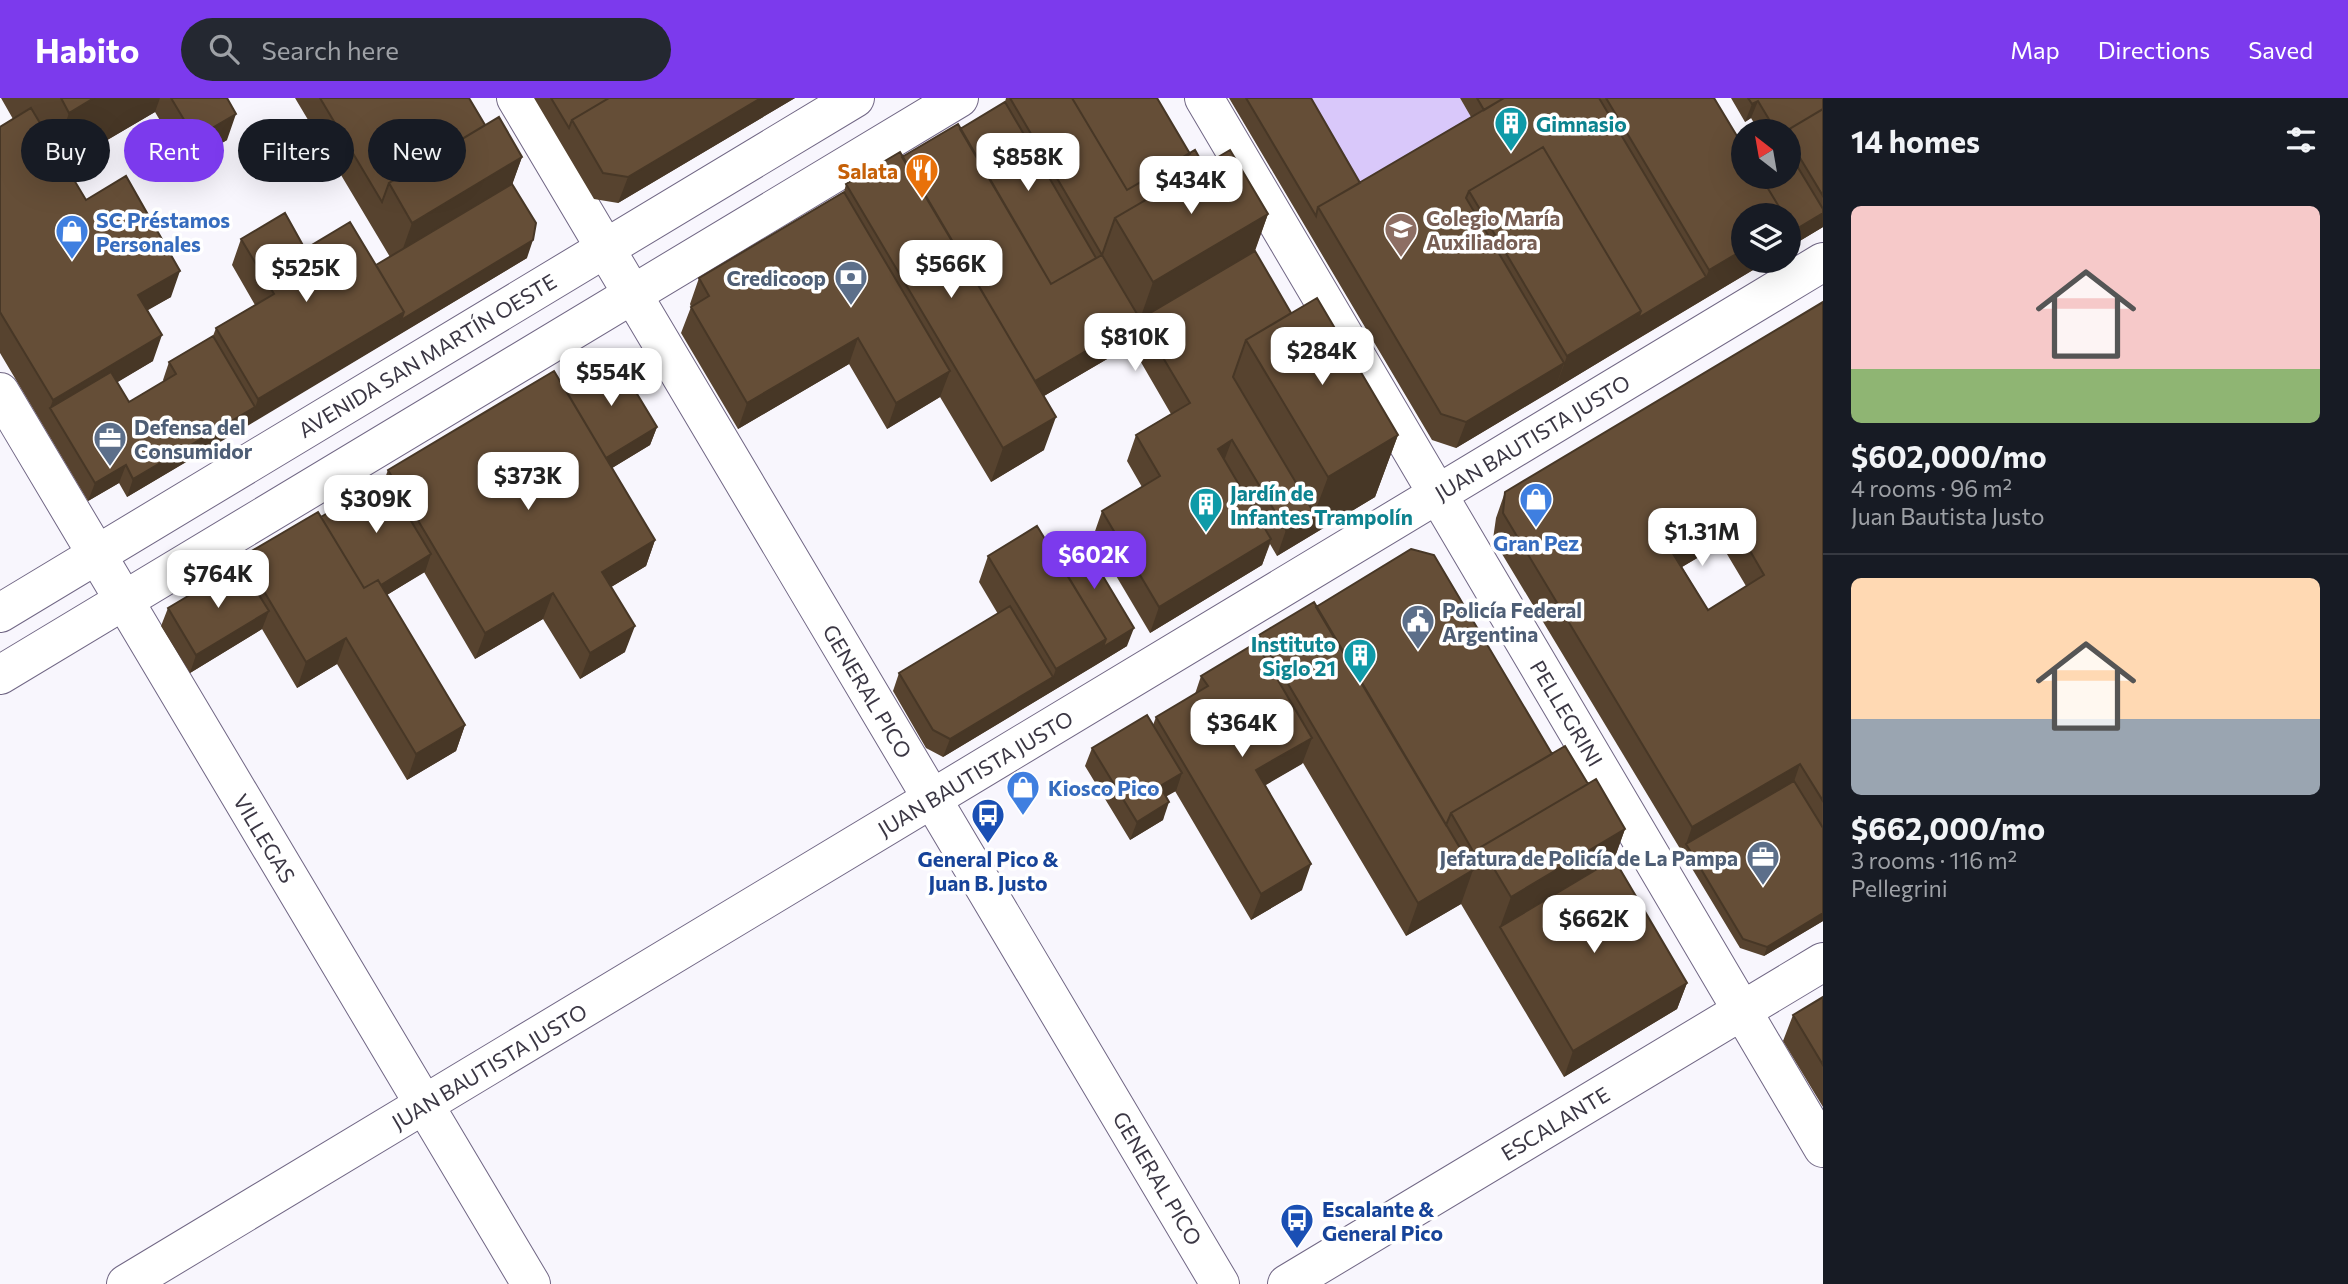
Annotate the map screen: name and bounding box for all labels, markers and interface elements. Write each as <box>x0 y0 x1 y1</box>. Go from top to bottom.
search box <box>181 18 671 81</box>
text: Habito <box>35 29 139 70</box>
icon: search <box>205 30 243 68</box>
text: Search here <box>261 34 399 65</box>
text: Map <box>2010 35 2060 64</box>
text: Directions <box>2098 35 2210 64</box>
text: Saved <box>2248 35 2313 64</box>
building icon: Gimnasio <box>1492 104 1530 153</box>
place label: Gimnasio <box>1536 111 1627 136</box>
chip: Buy <box>21 119 110 182</box>
chip: Rent <box>124 119 224 182</box>
chip: Filters <box>238 119 354 182</box>
chip: New <box>368 119 466 182</box>
north arrow <box>1731 119 1801 189</box>
map controls <box>1731 119 1801 273</box>
icon: filters <box>2282 121 2320 159</box>
text: 14 homes <box>1851 122 1980 159</box>
pin: $858K <box>979 134 1077 193</box>
text: $858K <box>992 142 1064 170</box>
restaurant icon: Salata <box>903 151 941 200</box>
pin: $434K <box>1142 156 1240 216</box>
place label: Salata <box>838 158 898 183</box>
text: $434K <box>1156 165 1226 193</box>
button: layers <box>1731 203 1801 273</box>
place label: Colegio María Auxiliadora <box>1426 205 1560 254</box>
place label: SC Préstamos Personales <box>96 207 230 256</box>
school or university icon: Colegio María Auxiliadora <box>1382 210 1420 259</box>
shop icon: SC Préstamos Personales <box>53 212 91 261</box>
pin: $566K <box>902 240 1000 300</box>
pin: $525K <box>257 244 355 304</box>
text: $566K <box>915 249 987 277</box>
icon: home <box>2023 251 2149 377</box>
text: $525K <box>271 253 341 281</box>
bank icon: Credicoop <box>832 258 870 307</box>
place label: Credicoop <box>726 265 826 290</box>
street label: AVENIDA SAN MARTÍN OESTE <box>293 268 561 442</box>
pin: $810K <box>1086 314 1184 373</box>
text: $810K <box>1100 322 1170 350</box>
pin: $284K <box>1273 328 1371 387</box>
text: $284K <box>1287 336 1357 364</box>
pin: $554K <box>562 348 660 408</box>
text: $554K <box>576 357 646 385</box>
street label: JUAN BAUTISTA JUSTO <box>1430 369 1634 505</box>
place label: Defensa del Consumidor <box>134 414 253 463</box>
office icon: Defensa del Consumidor <box>91 419 129 468</box>
text: $602,000/mo <box>1851 437 2047 474</box>
pin: $373K <box>479 452 577 512</box>
text: $373K <box>494 461 562 489</box>
text: 4 rooms · 96 m² <box>1851 474 2012 502</box>
pin: $309K <box>327 476 425 535</box>
place label: Jardín de Infantes Trampolín <box>1230 480 1413 529</box>
shop icon: Gran Pez <box>1517 480 1555 529</box>
text: $309K <box>340 484 412 512</box>
building icon: Jardín de Infantes Trampolín <box>1187 485 1225 534</box>
text: Juan Bautista Justo <box>1851 502 2044 530</box>
pin: $1.31M <box>1645 508 1759 568</box>
text: $1.31M <box>1664 517 1740 545</box>
place label: Gran Pez <box>1493 530 1579 555</box>
pin: $602K <box>1045 532 1143 591</box>
text: $602K <box>1058 540 1130 568</box>
pin: $764K <box>169 550 267 610</box>
text: $764K <box>183 559 253 587</box>
place label: Policía Federal Argentina <box>1442 597 1582 646</box>
public building icon: Policía Federal Argentina <box>1399 602 1437 651</box>
street label: GENERAL PICO <box>818 620 918 762</box>
icon: home <box>2023 623 2149 749</box>
place label: Instituto Siglo 21 <box>1251 631 1336 680</box>
building icon: Instituto Siglo 21 <box>1341 636 1379 685</box>
street label: PELLEGRINI <box>1526 655 1608 771</box>
pin: $364K <box>1193 700 1291 759</box>
street label: JUAN BAUTISTA JUSTO <box>873 705 1077 841</box>
text: $364K <box>1207 708 1277 736</box>
shop icon: Kiosco Pico <box>1004 768 1042 817</box>
place label: Kiosco Pico <box>1048 775 1160 800</box>
street label: VILLEGAS <box>229 789 301 887</box>
bus stop icon: General Pico & Juan B. Justo <box>969 796 1007 845</box>
text: $662,000/mo <box>1851 809 2045 846</box>
office icon: Jefatura de Policía de La Pampa <box>1744 838 1782 887</box>
place label: Jefatura de Policía de La Pampa <box>1439 845 1738 870</box>
place label: General Pico & Juan B. Justo <box>917 846 1059 895</box>
text: 3 rooms · 116 m² <box>1851 846 2017 874</box>
text: Pellegrini <box>1851 874 1948 902</box>
pin: $662K <box>1545 896 1643 955</box>
text: $662K <box>1559 904 1629 932</box>
street label: JUAN BAUTISTA JUSTO <box>387 998 591 1134</box>
street label: ESCALANTE <box>1496 1081 1614 1165</box>
street label: GENERAL PICO <box>1108 1107 1208 1249</box>
place label: Escalante & General Pico <box>1322 1196 1443 1245</box>
bus stop icon: Escalante & General Pico <box>1278 1201 1316 1250</box>

